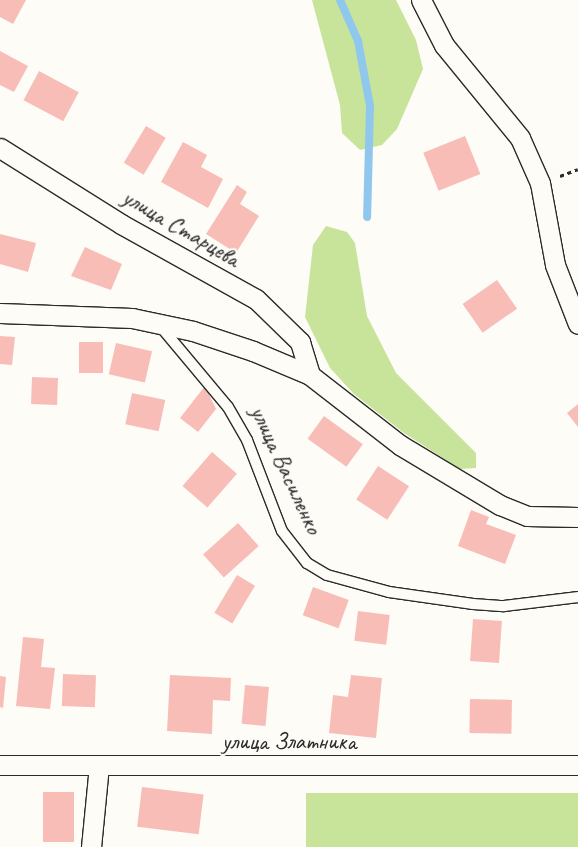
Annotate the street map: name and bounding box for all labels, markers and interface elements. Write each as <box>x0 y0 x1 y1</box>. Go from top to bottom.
street label: улица Старцева <box>117 183 245 273</box>
street label: улица Василенко <box>244 402 328 538</box>
street label: улица Златника <box>220 728 358 756</box>

